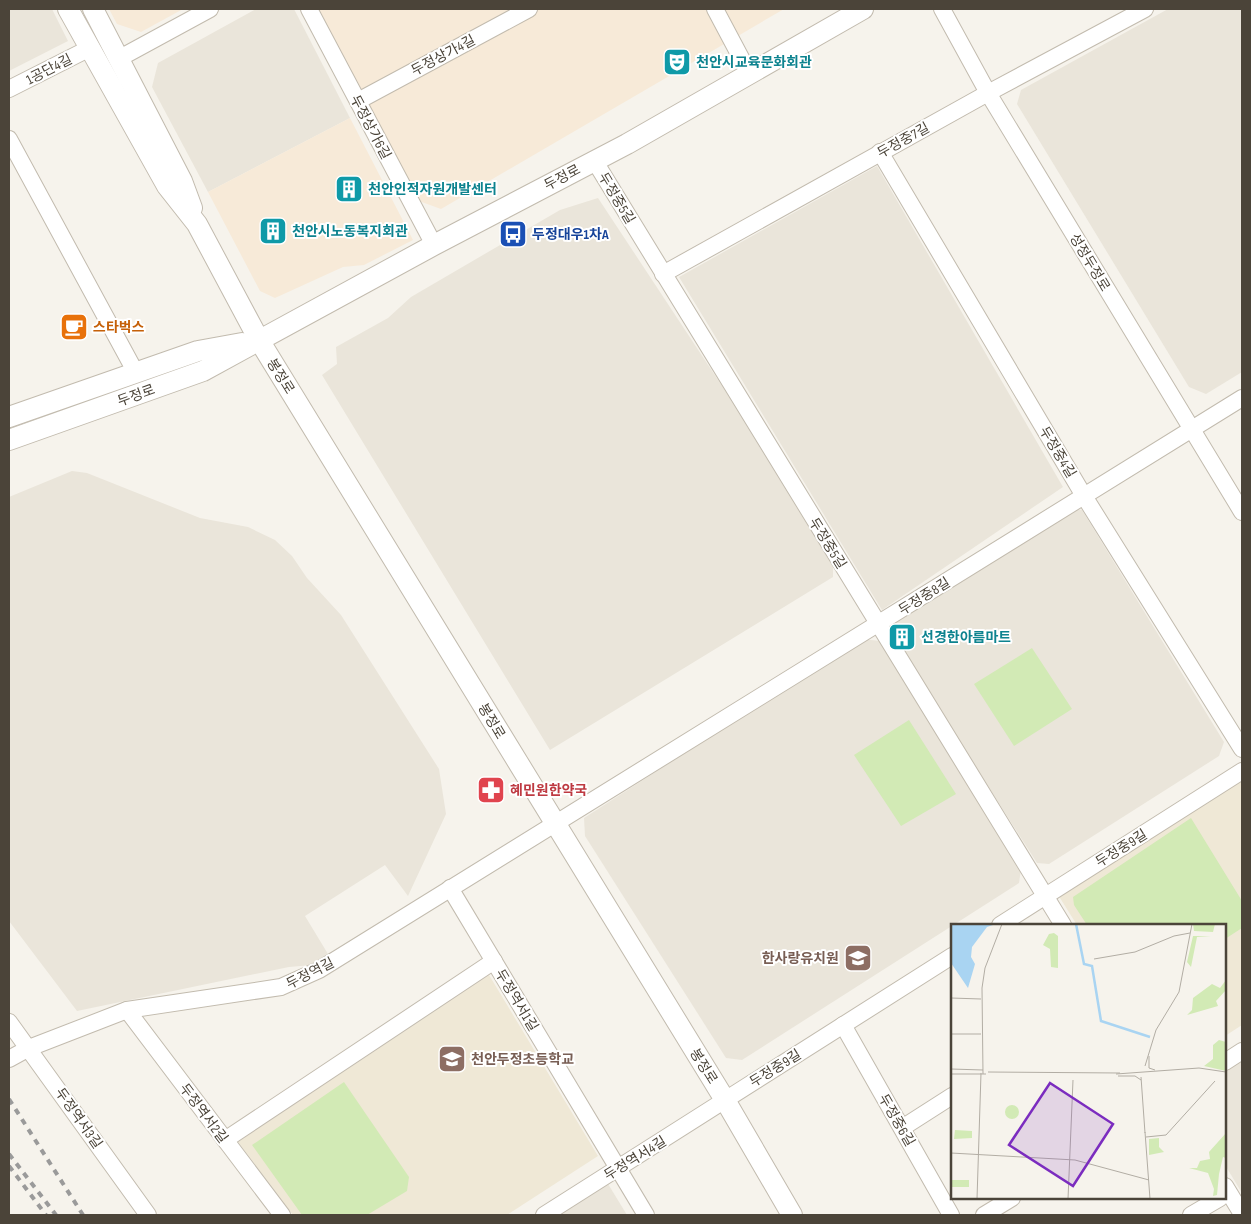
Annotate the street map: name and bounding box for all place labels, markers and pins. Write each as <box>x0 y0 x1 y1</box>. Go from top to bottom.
theatre icon: 천안시교육문화회관 <box>662 47 692 77</box>
place label: 천안시교육문화회관 <box>696 54 812 71</box>
building icon: 천안인적자원개발센터 <box>334 174 364 204</box>
place label: 천안인적자원개발센터 <box>368 181 497 198</box>
building icon: 천안시노동복지회관 <box>258 216 288 246</box>
bus stop icon: 두정대우1차A <box>498 219 528 249</box>
place label: 천안시노동복지회관 <box>292 223 408 240</box>
place label: 두정대우1차A <box>532 226 609 243</box>
cafe icon: 스타벅스 <box>59 312 89 342</box>
place label: 스타벅스 <box>93 319 145 336</box>
building icon: 선경한아름마트 <box>887 622 917 652</box>
place label: 선경한아름마트 <box>921 629 1011 646</box>
pharmacy icon: 혜민원한약국 <box>476 775 506 805</box>
place label: 혜민원한약국 <box>510 782 587 799</box>
school or university icon: 한사랑유치원 <box>843 943 873 973</box>
place label: 한사랑유치원 <box>762 950 839 967</box>
school or university icon: 천안두정초등학교 <box>437 1044 467 1074</box>
place label: 천안두정초등학교 <box>471 1051 574 1068</box>

